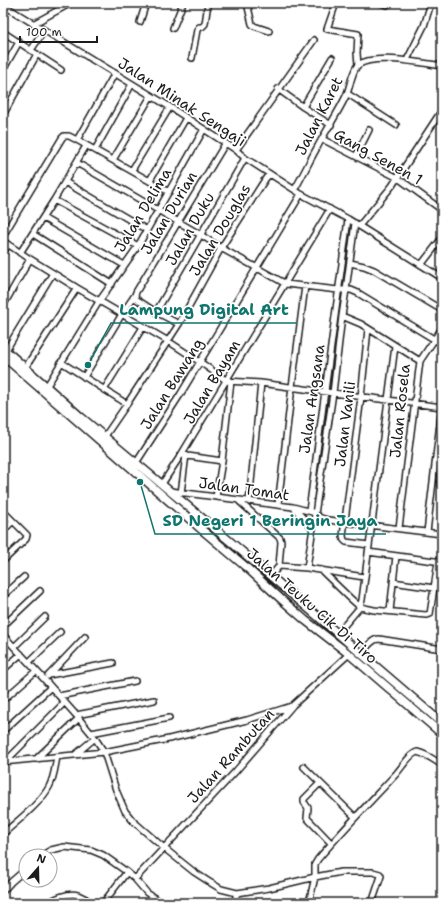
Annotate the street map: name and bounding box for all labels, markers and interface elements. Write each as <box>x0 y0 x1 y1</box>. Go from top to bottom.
scale bar <box>20 18 97 44</box>
text: 100 m <box>26 24 62 40</box>
street label: Jalan Minak Sengaji <box>114 53 250 151</box>
street label: Jalan Karet <box>291 73 347 159</box>
street label: Gang Senen 1 <box>330 124 426 190</box>
street label: Jalan Delima <box>110 164 176 256</box>
street label: Jalan Durian <box>136 168 202 258</box>
street label: Jalan Douglas <box>185 180 255 280</box>
street label: Jalan Duku <box>161 189 219 269</box>
callout: Lampung Digital Art <box>111 295 297 323</box>
text: Lampung Digital Art <box>119 299 289 320</box>
street label: Jalan Bawang <box>136 335 208 433</box>
street label: Jalan Bayam <box>179 336 245 428</box>
street label: Jalan Angsana <box>294 342 330 455</box>
street label: Jalan Rosela <box>385 362 415 459</box>
street label: Jalan Vanili <box>330 380 360 468</box>
street label: Jalan Tomat <box>197 473 291 505</box>
callout: SD Negeri 1 Beringin Jaya <box>155 506 386 534</box>
text: SD Negeri 1 Beringin Jaya <box>163 510 378 531</box>
street label: Jalan Teuku Cik Di Tiro <box>242 544 382 668</box>
street label: Jalan Rambutan <box>183 704 279 808</box>
north arrow <box>18 848 58 888</box>
text: N <box>35 851 48 868</box>

